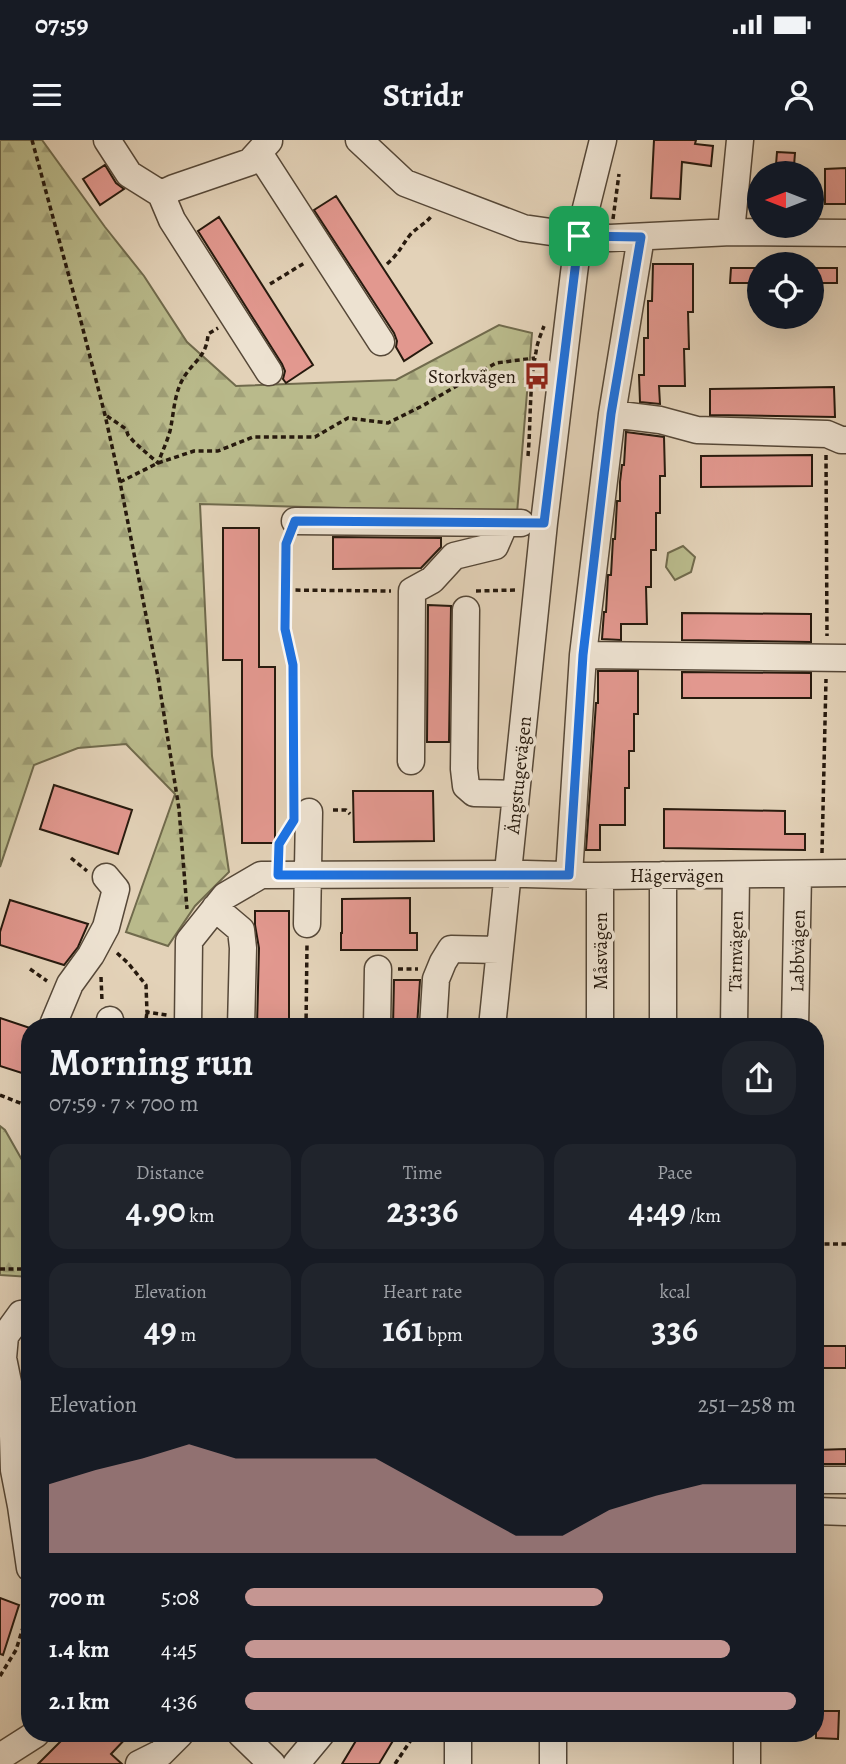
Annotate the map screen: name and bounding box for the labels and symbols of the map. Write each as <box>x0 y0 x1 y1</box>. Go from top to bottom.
north arrow <box>747 161 824 238</box>
pin <box>549 206 609 266</box>
bus stop icon: Storkvägen <box>522 361 552 391</box>
place label: Storkvägen <box>428 364 516 390</box>
street label: Ängstugevägen <box>500 715 538 836</box>
street label: Hägervägen <box>630 863 724 889</box>
street label: Labbvägen <box>784 909 812 993</box>
street label: Tärnvägen <box>722 910 750 992</box>
street label: Måsvägen <box>588 912 614 990</box>

